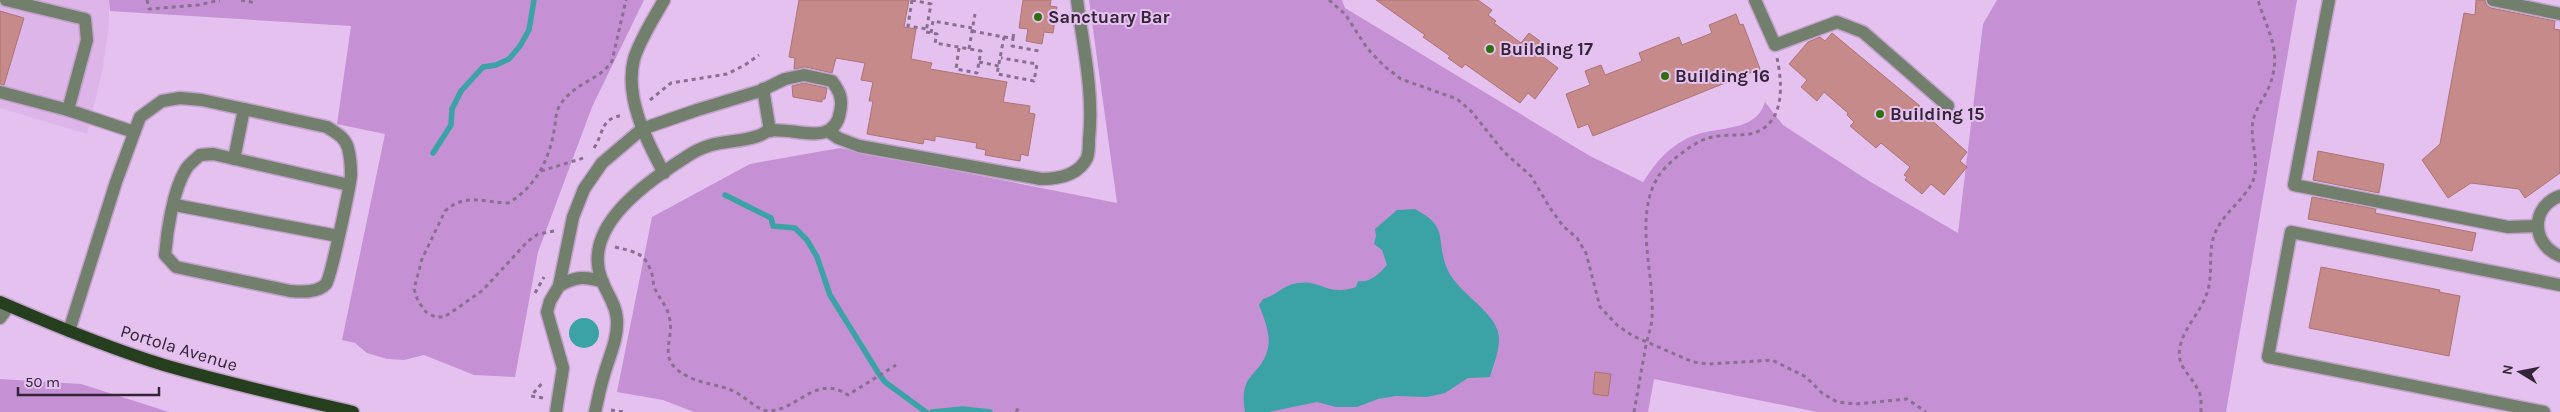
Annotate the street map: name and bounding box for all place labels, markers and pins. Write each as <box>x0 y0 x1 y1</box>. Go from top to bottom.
place label: Sanctuary Bar <box>1048 6 1170 28</box>
marker: Sanctuary Bar <box>1032 11 1044 23</box>
place label: Building 17 <box>1500 38 1593 60</box>
marker: Building 17 <box>1484 43 1496 55</box>
place label: Building 16 <box>1675 65 1770 87</box>
marker: Building 16 <box>1659 70 1671 82</box>
place label: Building 15 <box>1890 103 1984 125</box>
marker: Building 15 <box>1874 108 1886 120</box>

